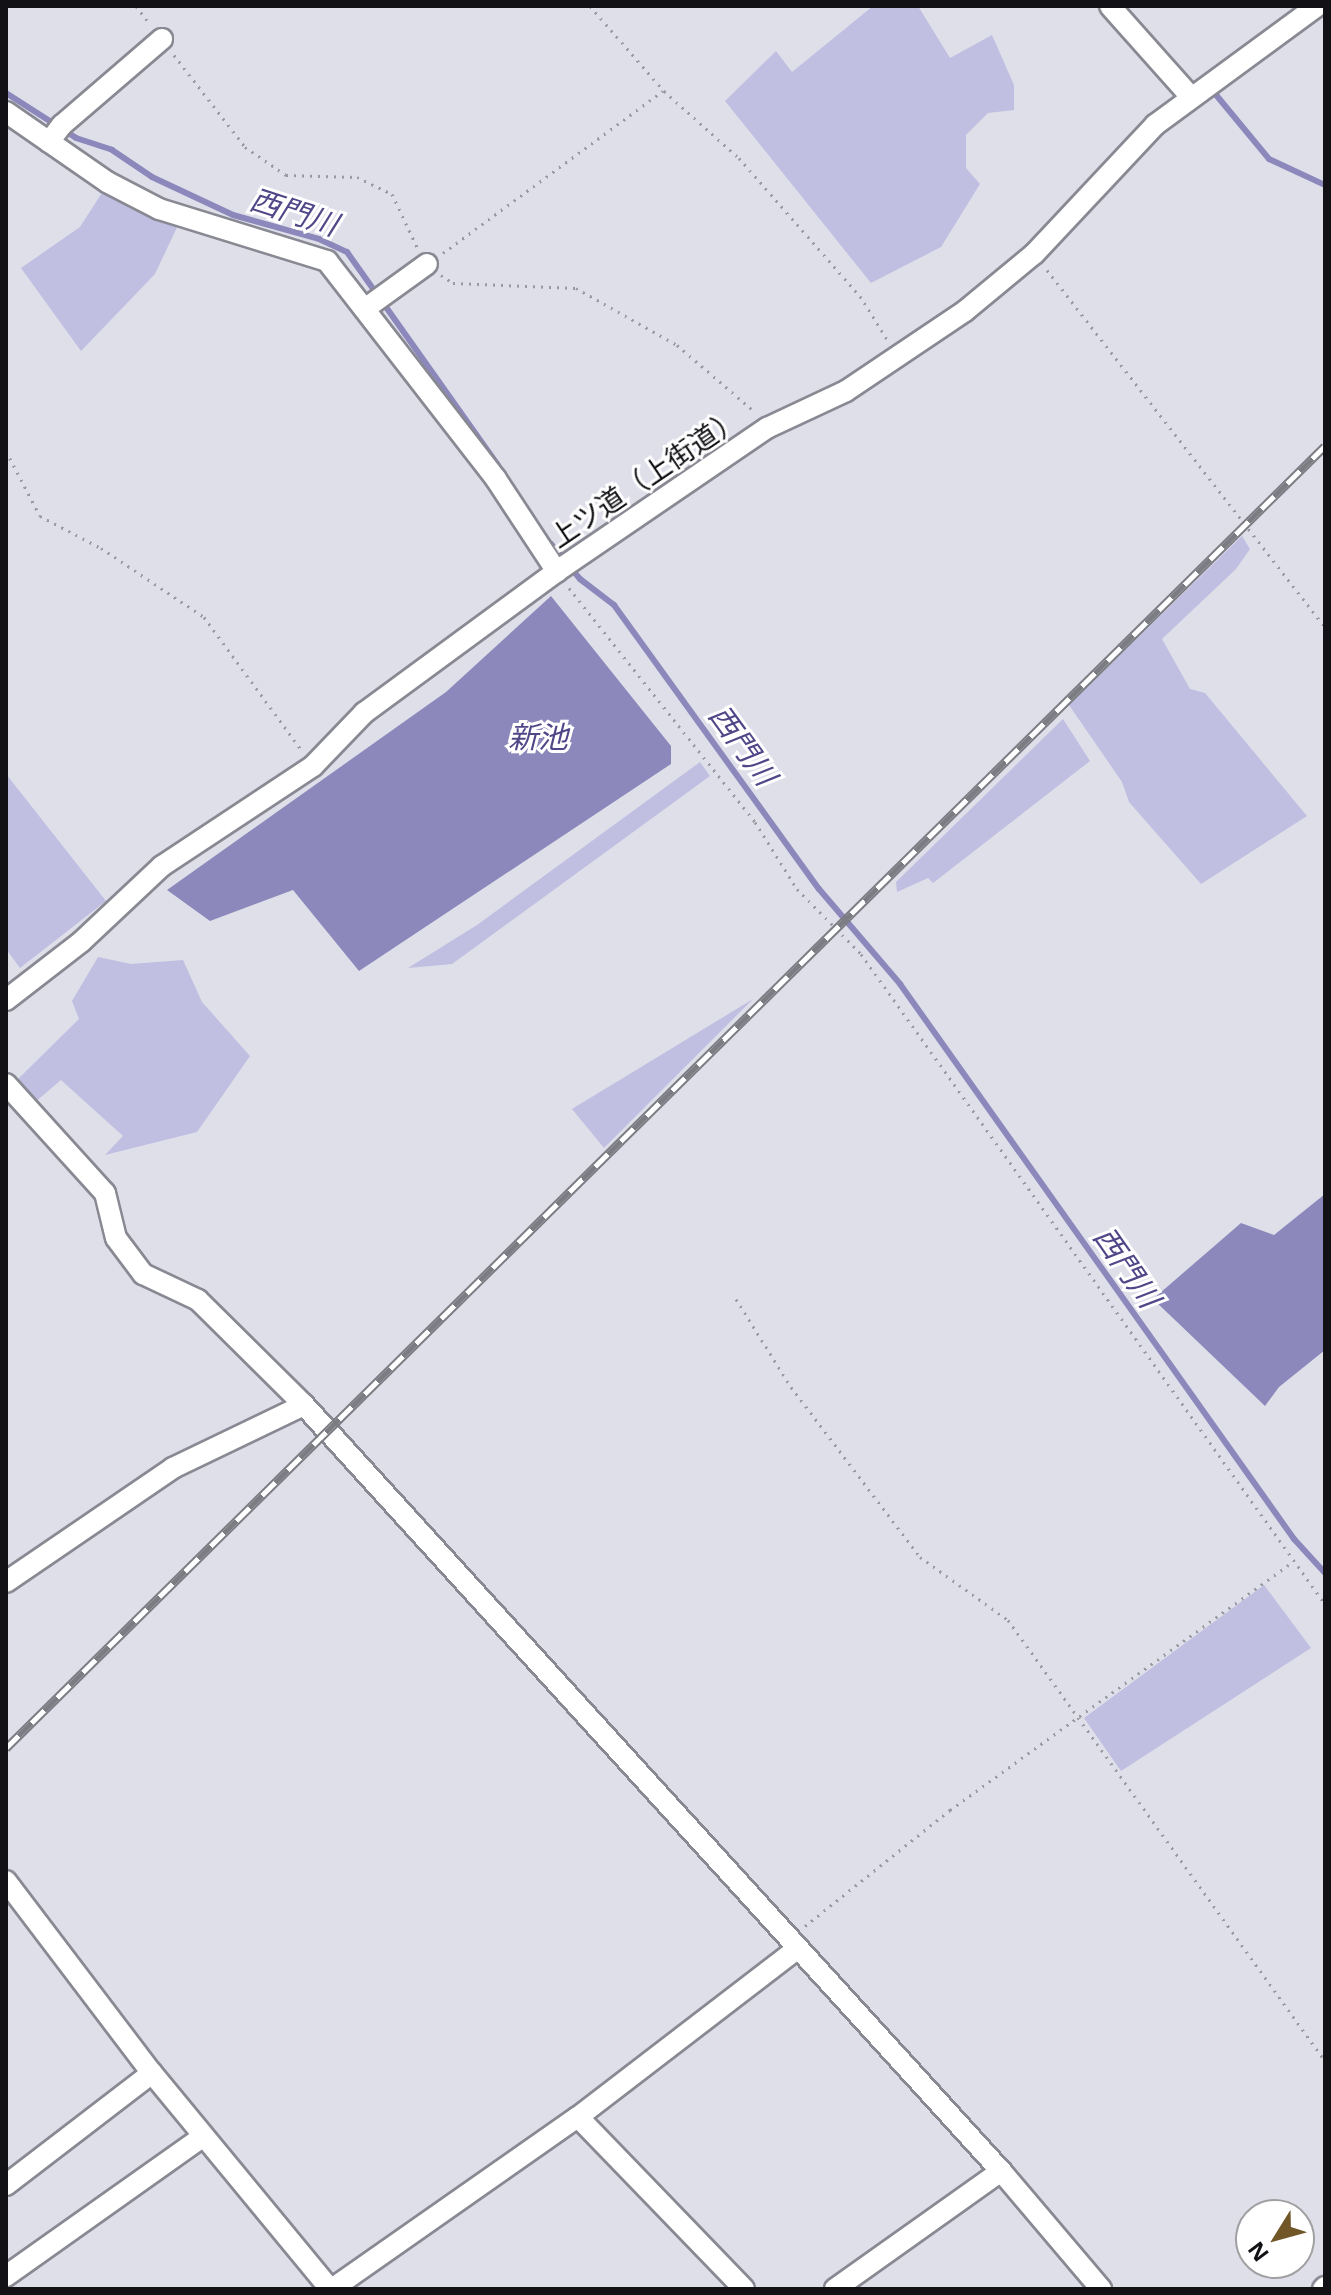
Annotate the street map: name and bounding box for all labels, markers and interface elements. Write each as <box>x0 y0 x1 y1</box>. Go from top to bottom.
water label: 西門川 <box>246 181 342 243</box>
street label: 上ツ道（上街道） <box>543 400 747 554</box>
water label: 西門川 <box>702 698 784 792</box>
water label: 新池 <box>508 719 568 755</box>
water label: 西門川 <box>1086 1220 1168 1314</box>
north arrow <box>1235 2199 1315 2279</box>
text: N <box>1240 2236 1275 2268</box>

